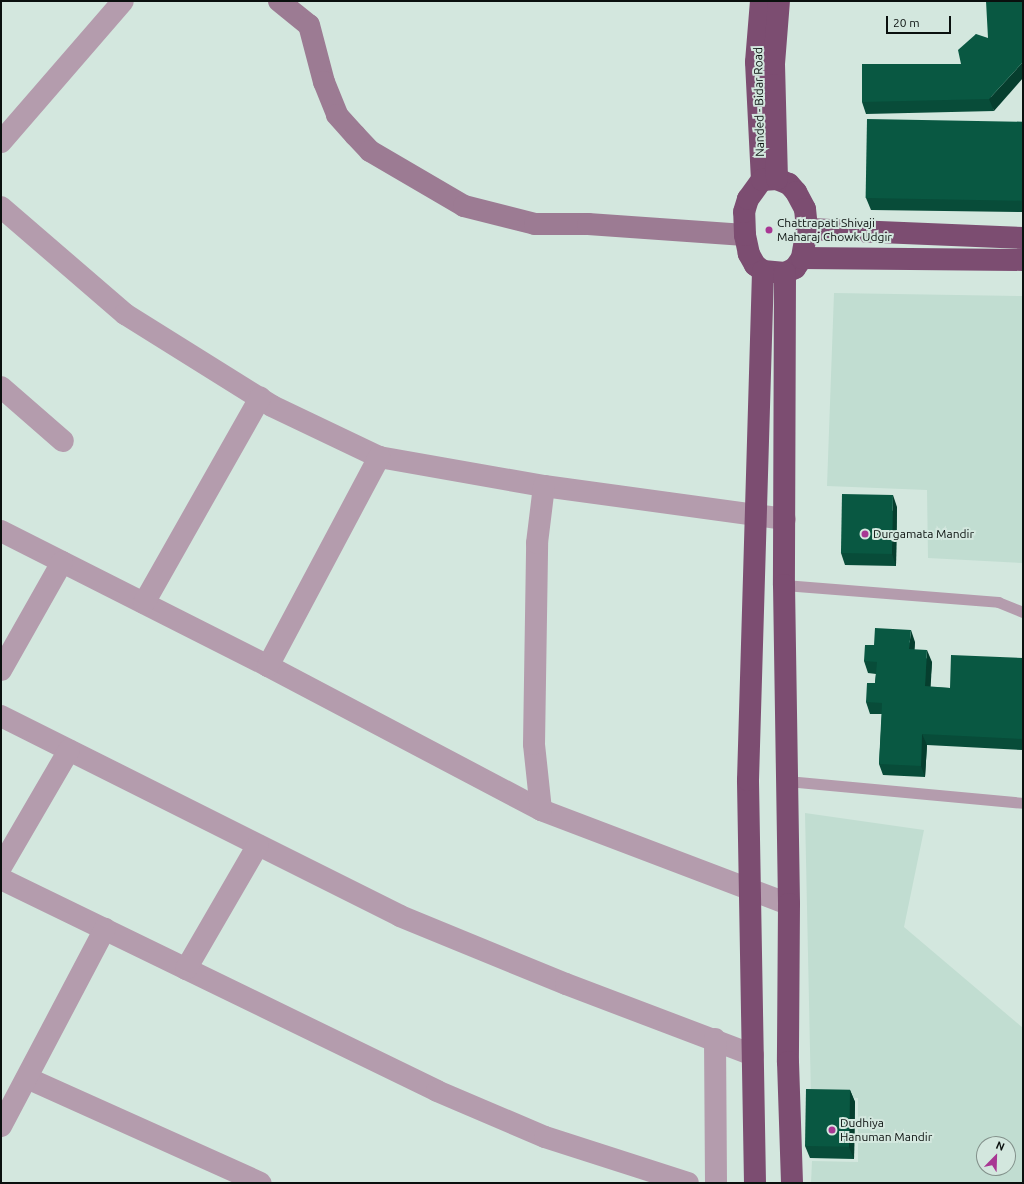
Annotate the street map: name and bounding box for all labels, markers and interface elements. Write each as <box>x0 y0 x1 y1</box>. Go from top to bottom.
scale bar <box>888 8 953 34</box>
text: 20 m <box>893 16 920 29</box>
street label: Nanded - Bidar Road <box>751 47 767 157</box>
place label: Chattrapati Shivaji Maharaj Chowk Udgir <box>777 216 892 244</box>
marker: Chattrapati Shivaji Maharaj Chowk Udgir <box>764 225 774 235</box>
place label: Durgamata Mandir <box>873 527 974 541</box>
marker: Durgamata Mandir <box>860 529 870 539</box>
place label: Dudhiya Hanuman Mandir <box>840 1116 932 1144</box>
marker: Dudhiya Hanuman Mandir <box>827 1125 837 1135</box>
north arrow <box>976 1136 1016 1176</box>
text: N <box>994 1139 1006 1153</box>

